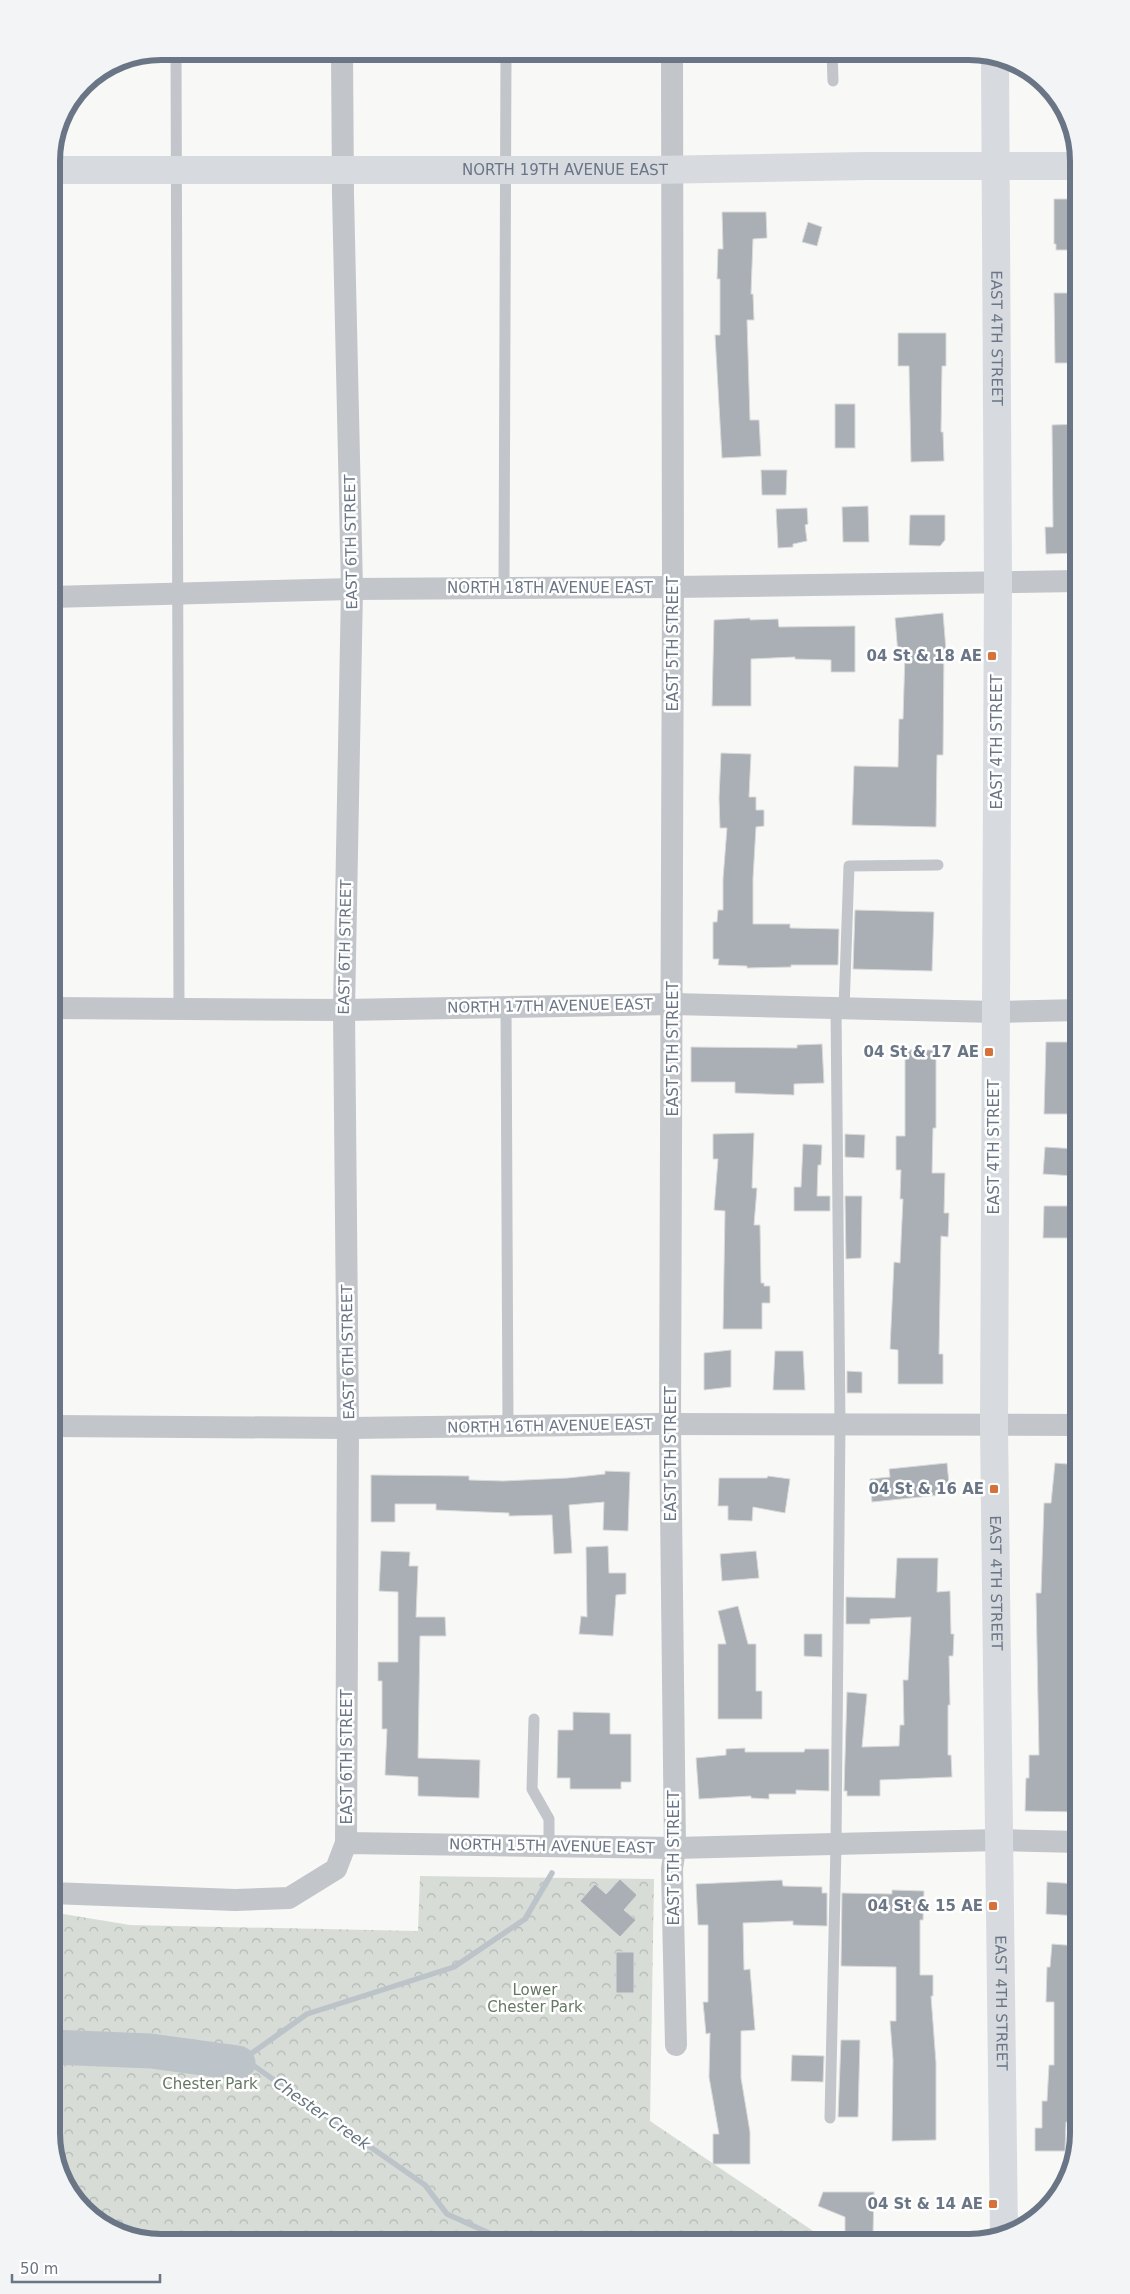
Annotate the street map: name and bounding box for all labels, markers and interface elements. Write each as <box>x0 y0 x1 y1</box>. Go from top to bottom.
street label: NORTH 19TH AVENUE EAST <box>462 161 669 179</box>
street label: EAST 4TH STREET <box>987 270 1006 407</box>
street label: EAST 6TH STREET <box>341 473 361 610</box>
street label: EAST 5TH STREET <box>664 576 682 712</box>
street label: NORTH 18TH AVENUE EAST <box>447 579 654 597</box>
place label: 04 St & 18 AE <box>866 647 982 665</box>
marker: 04 St & 18 AE <box>986 650 998 662</box>
street label: EAST 4TH STREET <box>988 674 1006 810</box>
street label: EAST 6TH STREET <box>335 878 355 1015</box>
street label: EAST 5TH STREET <box>664 981 682 1117</box>
street label: NORTH 17TH AVENUE EAST <box>447 995 654 1017</box>
place label: 04 St & 17 AE <box>863 1043 979 1061</box>
marker: 04 St & 17 AE <box>983 1046 995 1058</box>
street label: EAST 4TH STREET <box>985 1079 1003 1215</box>
street label: EAST 6TH STREET <box>338 1283 358 1420</box>
street label: EAST 5TH STREET <box>662 1386 680 1522</box>
street label: NORTH 16TH AVENUE EAST <box>447 1415 654 1437</box>
place label: 04 St & 16 AE <box>868 1480 984 1498</box>
marker: 04 St & 16 AE <box>988 1483 1000 1495</box>
street label: EAST 4TH STREET <box>986 1515 1006 1652</box>
street label: EAST 6TH STREET <box>338 1689 356 1825</box>
street label: EAST 5TH STREET <box>665 1790 683 1926</box>
street label: NORTH 15TH AVENUE EAST <box>449 1835 656 1857</box>
place label: 04 St & 15 AE <box>867 1897 983 1915</box>
marker: 04 St & 15 AE <box>987 1900 999 1912</box>
street label: EAST 4TH STREET <box>991 1935 1011 2072</box>
park label: Lower Chester Park <box>487 1981 583 2016</box>
water label: Chester Creek <box>270 2073 374 2154</box>
park label: Chester Park <box>162 2075 258 2093</box>
place label: 04 St & 14 AE <box>867 2195 983 2213</box>
marker: 04 St & 14 AE <box>987 2198 999 2210</box>
scale bar <box>12 2252 160 2284</box>
text: 50 m <box>20 2260 58 2278</box>

